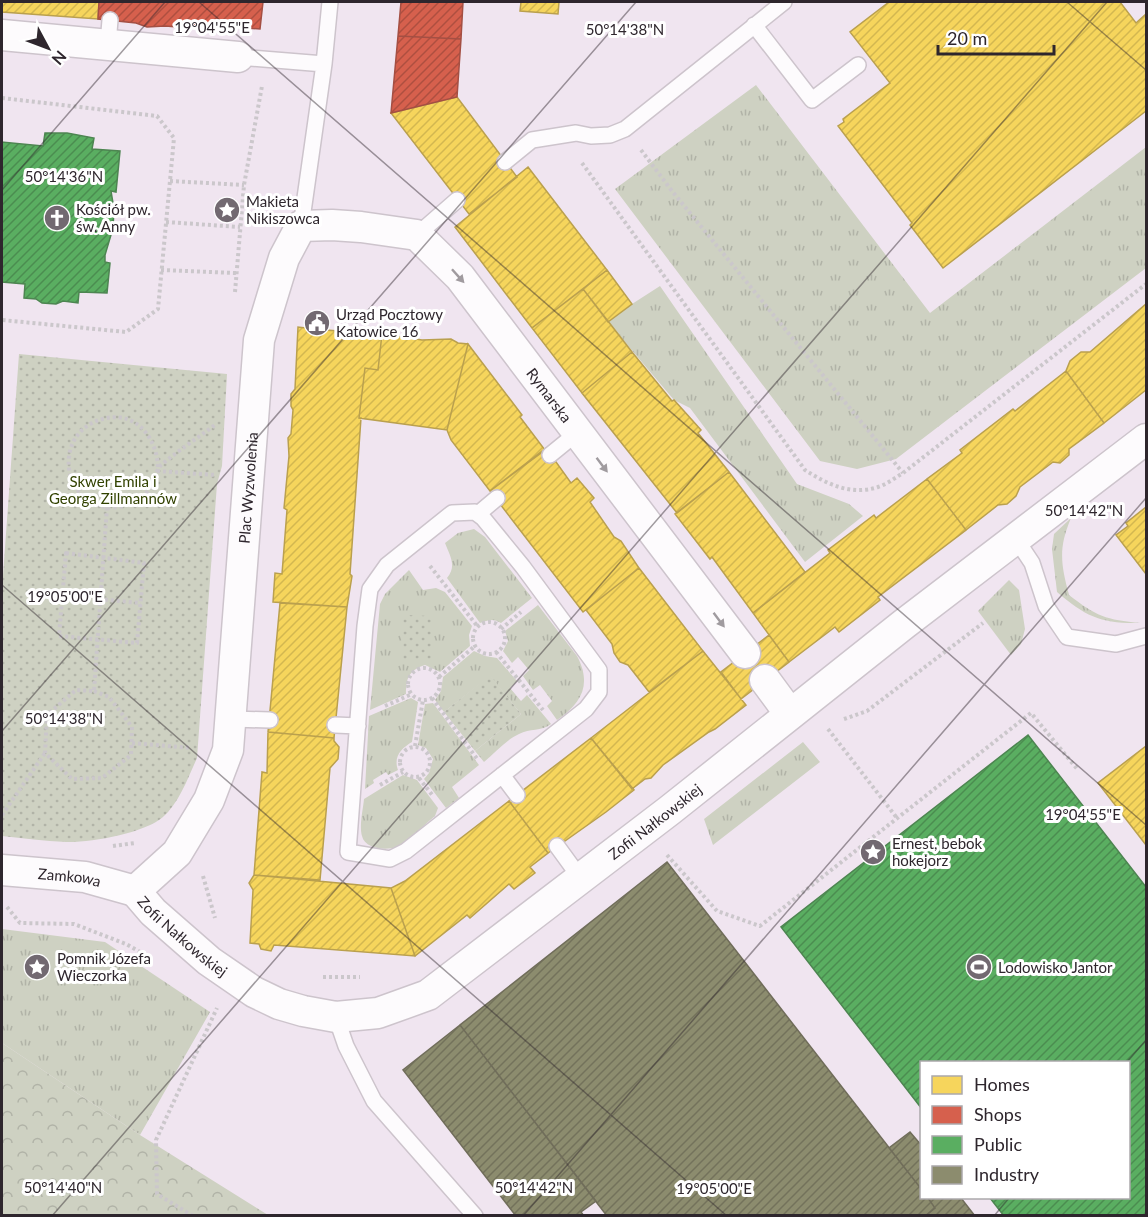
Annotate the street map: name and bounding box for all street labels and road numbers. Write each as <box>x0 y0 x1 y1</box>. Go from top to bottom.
street label: Rymarska <box>523 364 576 426</box>
street label: Plac Wyzwolenia <box>235 431 261 544</box>
street label: Zofii Nałkowskiej <box>605 780 705 863</box>
street label: Zamkowa <box>37 864 103 890</box>
street label: Zofii Nałkowskiej <box>134 892 231 980</box>

